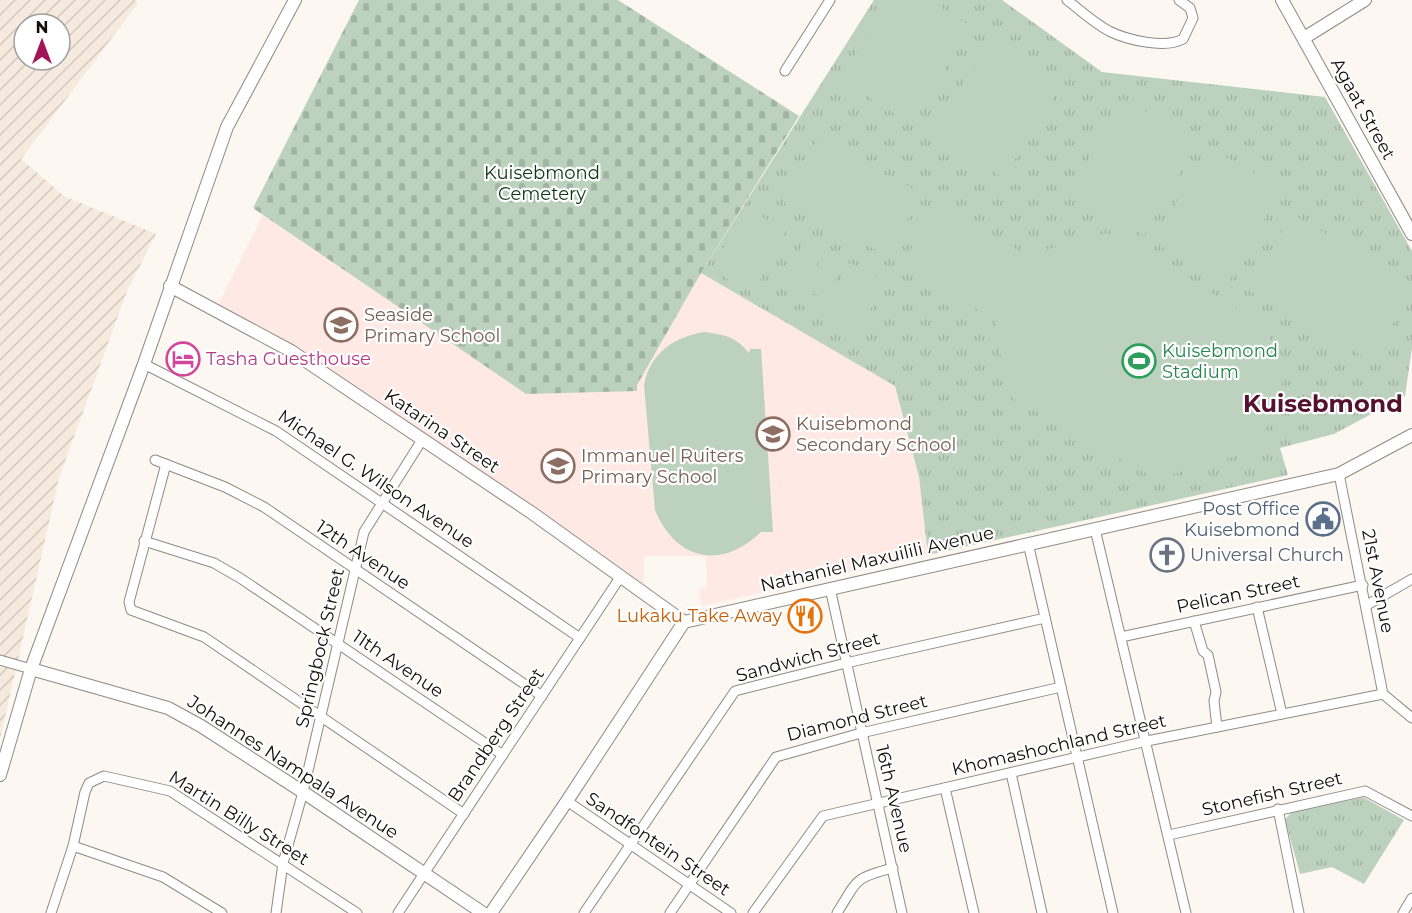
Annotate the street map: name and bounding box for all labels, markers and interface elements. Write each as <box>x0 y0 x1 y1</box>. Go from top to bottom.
north arrow <box>12 12 72 72</box>
text: N <box>36 18 48 37</box>
street label: Agaat Street <box>1326 54 1400 164</box>
park label: Kuisebmond Cemetery <box>484 162 600 205</box>
place label: Seaside Primary School <box>364 304 500 347</box>
school or university icon: Seaside Primary School <box>323 307 359 343</box>
place label: Kuisebmond Stadium <box>1162 340 1278 383</box>
hotel icon: Tasha Guesthouse <box>165 341 201 377</box>
sports icon: Kuisebmond Stadium <box>1121 343 1157 379</box>
place label: Tasha Guesthouse <box>206 348 371 370</box>
street label: Katarina Street <box>380 384 504 478</box>
district label: Kuisebmond <box>1243 389 1403 418</box>
street label: Michael G. Wilson Avenue <box>274 405 478 553</box>
place label: Kuisebmond Secondary School <box>796 413 956 456</box>
school or university icon: Kuisebmond Secondary School <box>755 416 791 452</box>
place label: Immanuel Ruiters Primary School <box>581 445 744 488</box>
school or university icon: Immanuel Ruiters Primary School <box>540 448 576 484</box>
place label: Post Office Kuisebmond <box>1184 498 1300 541</box>
public building icon: Post Office Kuisebmond <box>1305 501 1341 537</box>
street label: 12th Avenue <box>312 515 414 595</box>
street label: Nathaniel Maxuilili Avenue <box>758 521 996 597</box>
street label: 21st Avenue <box>1357 527 1399 635</box>
church icon: Universal Church <box>1149 537 1185 573</box>
place label: Universal Church <box>1190 544 1344 566</box>
street label: Springbock Street <box>291 566 349 730</box>
street label: Pelican Street <box>1174 570 1302 618</box>
restaurant icon: Lukaku Take Away <box>787 598 823 634</box>
place label: Lukaku Take Away <box>617 605 782 627</box>
street label: 11th Avenue <box>348 625 448 703</box>
street label: Sandwich Street <box>734 627 882 687</box>
street label: Brandberg Street <box>443 664 549 806</box>
street label: Johannes Nampala Avenue <box>183 690 403 844</box>
street label: Diamond Street <box>784 690 930 746</box>
street label: Khomashochland Street <box>950 710 1168 780</box>
street label: 16th Avenue <box>871 743 917 855</box>
street label: Martin Billy Street <box>165 766 313 870</box>
street label: Stonefish Street <box>1200 767 1344 821</box>
street label: Sandfontein Street <box>582 788 734 900</box>

